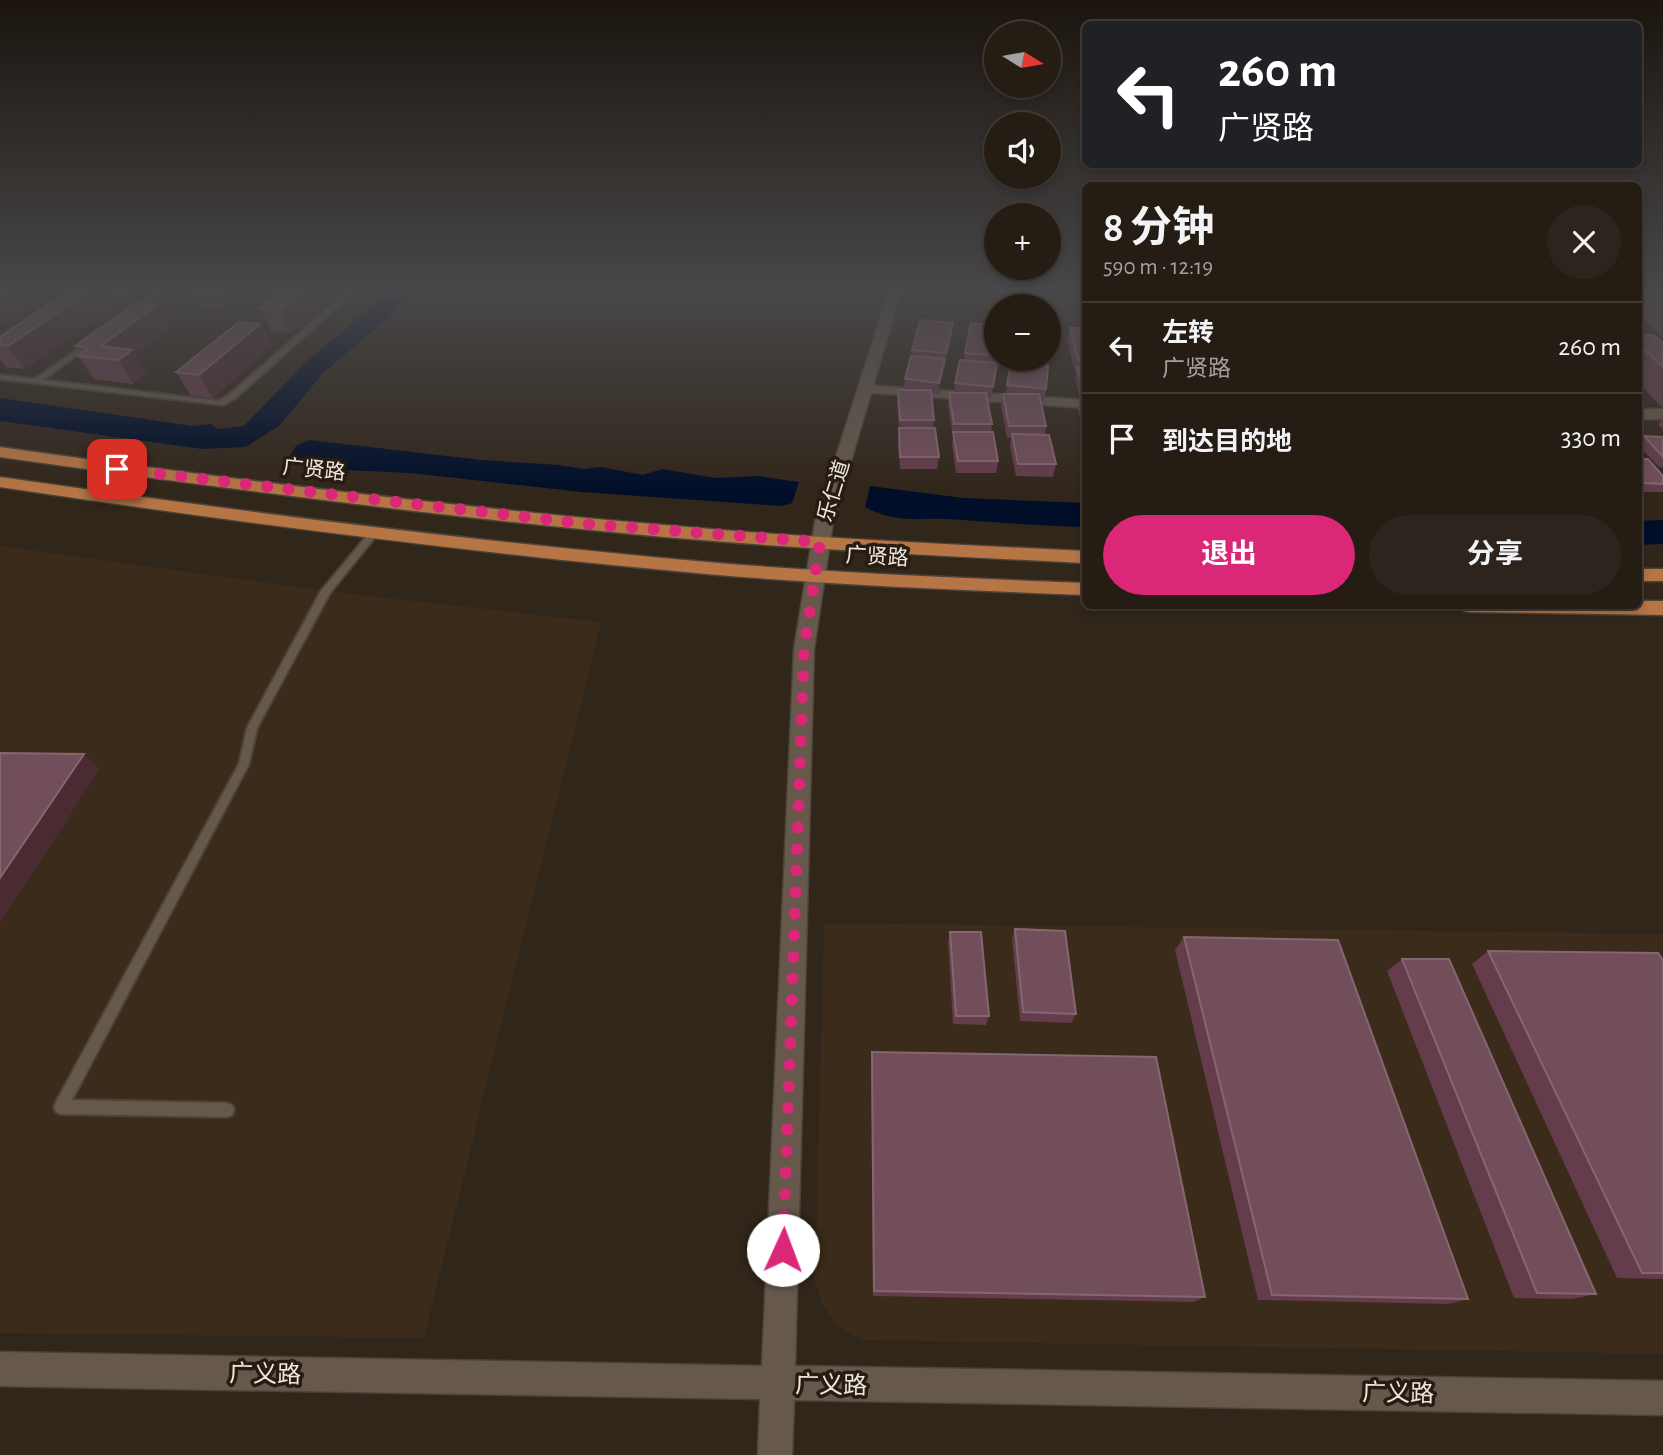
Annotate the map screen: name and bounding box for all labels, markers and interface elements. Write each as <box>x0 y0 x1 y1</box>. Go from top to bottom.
north arrow <box>984 21 1060 98</box>
map controls <box>984 21 1061 371</box>
text: 260 m <box>1218 47 1337 96</box>
icon: left <box>1103 49 1194 140</box>
button: sound <box>984 112 1061 189</box>
text: 广贤路 <box>1218 113 1314 145</box>
button: + <box>984 203 1061 280</box>
button: close <box>1547 205 1621 279</box>
text: 8 分钟 <box>1103 207 1214 249</box>
text: 590 m · 12:19 <box>1103 256 1213 279</box>
button: − <box>984 294 1061 371</box>
text: 左转 <box>1162 320 1214 346</box>
icon: left <box>1103 329 1141 367</box>
text: 260 m <box>1558 334 1621 360</box>
text: 广贤路 <box>1162 358 1231 381</box>
icon: arrive <box>1103 420 1141 458</box>
text: 330 m <box>1561 425 1621 451</box>
text: 到达目的地 <box>1162 429 1292 455</box>
pin <box>87 439 147 499</box>
icon: arrive <box>98 450 136 488</box>
street label: 广贤路 <box>282 455 347 484</box>
street label: 乐仁道 <box>814 458 853 524</box>
button: 退出 <box>1103 515 1355 595</box>
button: 分享 <box>1369 515 1621 595</box>
street label: 广贤路 <box>845 544 909 569</box>
position arrow <box>746 1213 820 1287</box>
street label: 广义路 <box>229 1360 301 1388</box>
street label: 广义路 <box>795 1371 867 1399</box>
street label: 广义路 <box>1362 1379 1434 1407</box>

